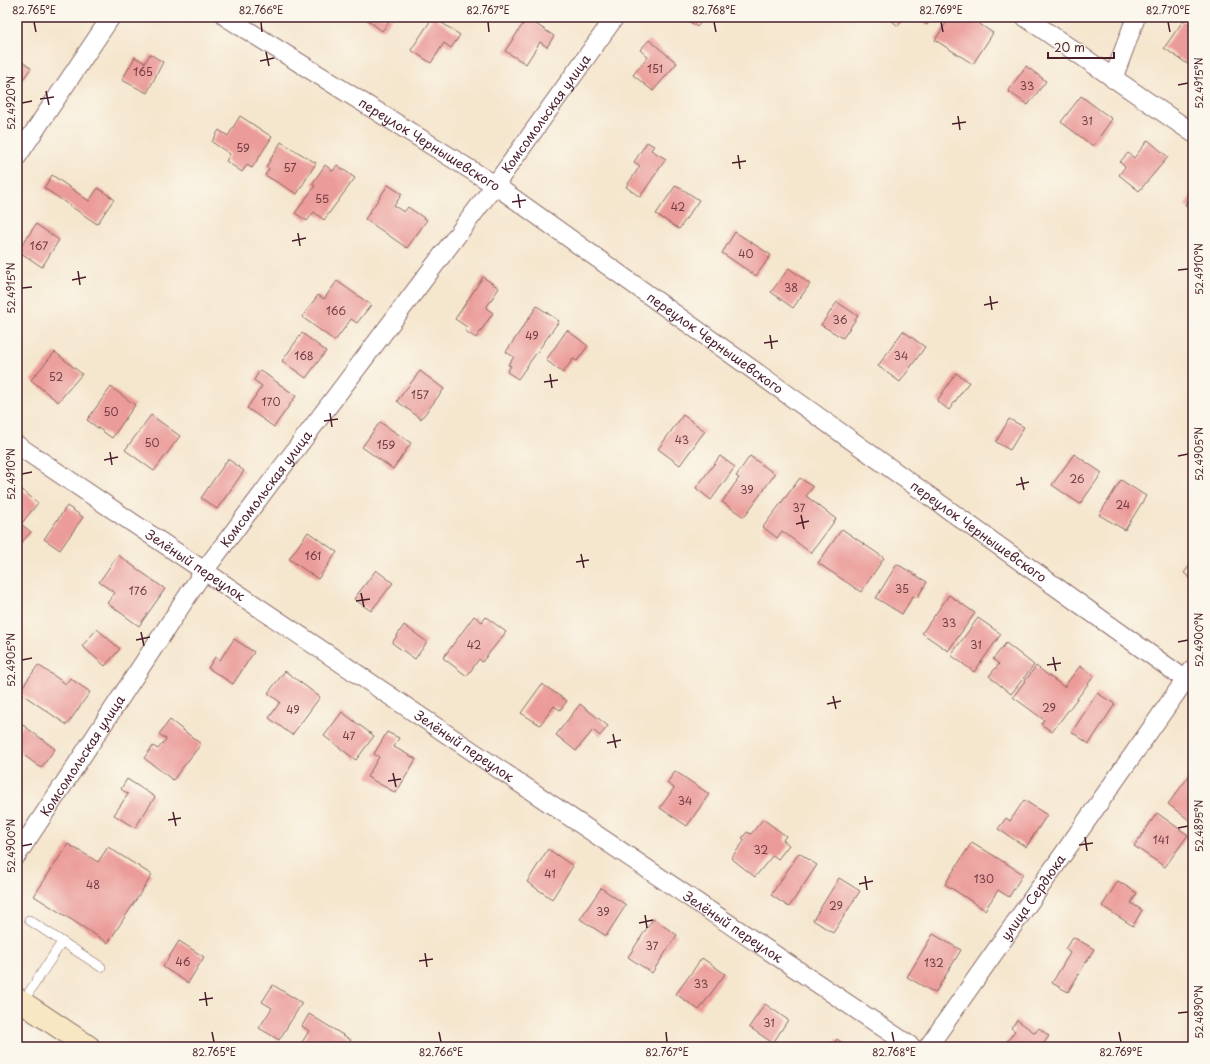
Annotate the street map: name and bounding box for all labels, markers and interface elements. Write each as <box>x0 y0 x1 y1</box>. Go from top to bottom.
text: 82.765°E <box>12 2 56 17</box>
text: 82.766°E <box>239 2 283 17</box>
text: 82.767°E <box>466 2 510 17</box>
text: 82.768°E <box>692 2 736 17</box>
text: 82.769°E <box>919 2 963 17</box>
text: 82.770°E <box>1146 2 1190 17</box>
scale bar <box>1048 34 1114 60</box>
text: 20 m <box>1054 38 1085 56</box>
street label: Комсомольская улица <box>497 50 595 177</box>
text: 52.4915°N <box>1191 57 1206 109</box>
house number: 151 <box>647 60 663 77</box>
house number: 165 <box>133 63 153 80</box>
text: 52.4920°N <box>3 76 18 130</box>
house number: 33 <box>1020 77 1034 94</box>
street label: переулок Чернышевского <box>355 92 505 195</box>
house number: 31 <box>1081 112 1093 129</box>
house number: 59 <box>236 139 250 156</box>
house number: 57 <box>283 159 297 176</box>
house number: 55 <box>315 190 329 207</box>
house number: 42 <box>671 198 686 215</box>
house number: 167 <box>30 237 48 254</box>
text: 52.4910°N <box>1191 243 1206 295</box>
house number: 40 <box>738 245 754 262</box>
text: 52.4915°N <box>3 262 18 314</box>
house number: 38 <box>784 279 798 296</box>
street label: переулок Чернышевского <box>643 287 788 398</box>
house number: 166 <box>326 302 346 319</box>
house number: 36 <box>833 311 848 328</box>
house number: 49 <box>525 327 539 344</box>
house number: 168 <box>294 347 314 364</box>
house number: 34 <box>894 347 908 364</box>
house number: 52 <box>49 368 63 385</box>
house number: 157 <box>411 386 429 403</box>
house number: 170 <box>262 393 280 410</box>
house number: 50 <box>103 403 119 420</box>
street label: Комсомольская улица <box>215 425 316 551</box>
text: 52.4905°N <box>1191 427 1206 481</box>
house number: 43 <box>675 431 689 448</box>
house number: 50 <box>144 434 160 451</box>
house number: 159 <box>377 436 395 453</box>
text: 52.4910°N <box>3 448 18 500</box>
house number: 26 <box>1069 470 1085 487</box>
street label: переулок Чернышевского <box>907 476 1051 586</box>
house number: 39 <box>740 481 754 498</box>
house number: 24 <box>1116 496 1130 513</box>
house number: 37 <box>793 499 806 516</box>
street label: Зелёный переулок <box>142 524 250 605</box>
house number: 161 <box>305 547 321 564</box>
house number: 35 <box>895 580 909 597</box>
house number: 176 <box>129 582 148 599</box>
text: 52.4900°N <box>1191 612 1206 667</box>
house number: 33 <box>942 614 956 631</box>
text: 52.4905°N <box>3 633 18 687</box>
house number: 42 <box>467 636 482 653</box>
house number: 31 <box>970 636 982 653</box>
street label: Комсомольская улица <box>35 690 129 820</box>
house number: 29 <box>1042 699 1056 716</box>
house number: 49 <box>286 701 300 718</box>
street label: Зелёный переулок <box>411 705 518 786</box>
house number: 47 <box>343 727 356 744</box>
house number: 34 <box>678 792 692 809</box>
text: 52.4895°N <box>1191 800 1206 852</box>
text: 52.4900°N <box>3 818 18 873</box>
house number: 141 <box>1153 831 1169 848</box>
house number: 32 <box>754 841 769 858</box>
street label: улица Сердюка <box>996 849 1070 944</box>
house number: 41 <box>544 865 556 882</box>
house number: 130 <box>974 870 994 887</box>
house number: 48 <box>86 876 100 893</box>
street label: Зелёный переулок <box>680 886 787 967</box>
house number: 29 <box>829 897 843 914</box>
house number: 39 <box>596 903 610 920</box>
house number: 37 <box>646 937 659 954</box>
house number: 46 <box>176 953 191 970</box>
house number: 132 <box>924 954 944 971</box>
house number: 33 <box>694 975 708 992</box>
text: 52.4890°N <box>1191 985 1206 1039</box>
house number: 31 <box>763 1014 775 1031</box>
text: 82.765°E <box>192 1044 236 1059</box>
text: 82.766°E <box>419 1044 463 1059</box>
text: 82.767°E <box>645 1044 689 1059</box>
text: 82.768°E <box>872 1044 916 1059</box>
text: 82.769°E <box>1099 1044 1143 1059</box>

